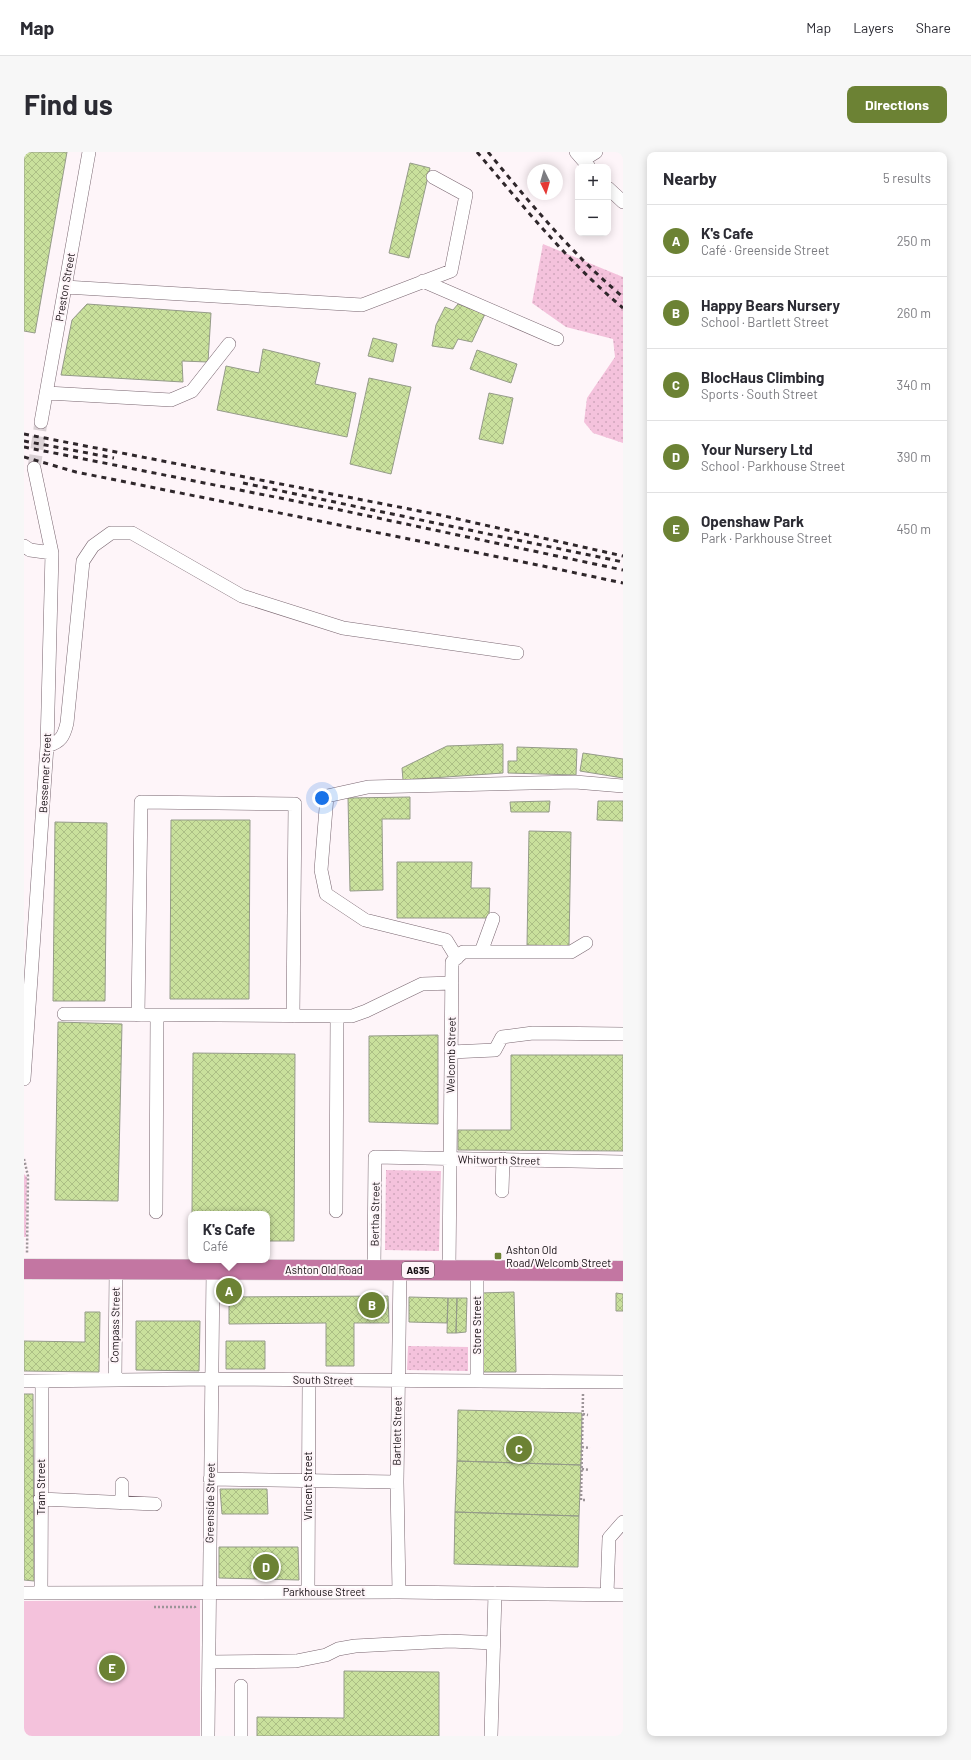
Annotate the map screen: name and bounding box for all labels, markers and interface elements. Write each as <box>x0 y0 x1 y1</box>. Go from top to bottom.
text: Map <box>20 16 54 39</box>
text: Map <box>806 19 831 36</box>
text: Layers <box>853 19 894 36</box>
text: Share <box>916 19 951 36</box>
button: Directions <box>847 86 947 123</box>
text: Find us <box>24 87 113 121</box>
north arrow <box>527 164 563 200</box>
map controls <box>575 164 611 236</box>
button: + <box>575 164 611 200</box>
text: Nearby <box>663 168 717 188</box>
text: 5 results <box>883 170 931 186</box>
button: − <box>575 200 611 236</box>
text: K's Cafe <box>701 224 753 242</box>
text: A <box>672 233 680 249</box>
text: 250 m <box>897 233 931 249</box>
text: Café · Greenside Street <box>701 242 829 258</box>
street label: Preston Street <box>52 252 77 322</box>
text: Happy Bears Nursery <box>701 296 840 314</box>
text: B <box>672 305 680 321</box>
text: 260 m <box>897 305 931 321</box>
text: School · Bartlett Street <box>701 314 829 330</box>
text: BlocHaus Climbing <box>701 368 824 386</box>
text: C <box>672 377 680 393</box>
text: 340 m <box>896 377 931 393</box>
text: Sports · South Street <box>701 386 818 402</box>
text: Your Nursery Ltd <box>701 440 813 458</box>
text: D <box>672 449 680 465</box>
text: 390 m <box>897 449 931 465</box>
text: School · Parkhouse Street <box>701 458 845 474</box>
text: Openshaw Park <box>701 512 804 530</box>
text: E <box>672 521 680 537</box>
text: 450 m <box>896 521 931 537</box>
text: Park · Parkhouse Street <box>701 530 832 546</box>
street label: Bessemer Street <box>36 733 53 813</box>
your location <box>312 788 332 808</box>
street label: Welcomb Street <box>443 1017 458 1093</box>
street label: Whitworth Street <box>458 1152 540 1167</box>
street label: Bertha Street <box>367 1182 382 1246</box>
popup <box>188 1211 270 1263</box>
text: K's Cafe <box>203 1220 255 1238</box>
text: Café <box>203 1238 228 1254</box>
place label: Ashton Old Road/Welcomb Street <box>506 1243 611 1269</box>
marker: Ashton Old Road/Welcomb Street <box>493 1251 503 1261</box>
road number: A635 <box>402 1262 434 1278</box>
street label: Ashton Old Road <box>285 1263 363 1276</box>
pin: A <box>216 1276 242 1306</box>
street label: Compass Street <box>107 1287 122 1363</box>
pin: B <box>359 1290 385 1320</box>
street label: Store Street <box>470 1296 483 1354</box>
street label: South Street <box>293 1372 353 1387</box>
street label: Bartlett Street <box>389 1396 404 1466</box>
pin: C <box>506 1434 532 1464</box>
street label: Vincent Street <box>301 1452 314 1520</box>
street label: Tram Street <box>34 1459 47 1515</box>
street label: Greenside Street <box>202 1463 217 1543</box>
pin: D <box>253 1552 279 1582</box>
street label: Parkhouse Street <box>283 1585 365 1598</box>
pin: E <box>99 1653 125 1683</box>

